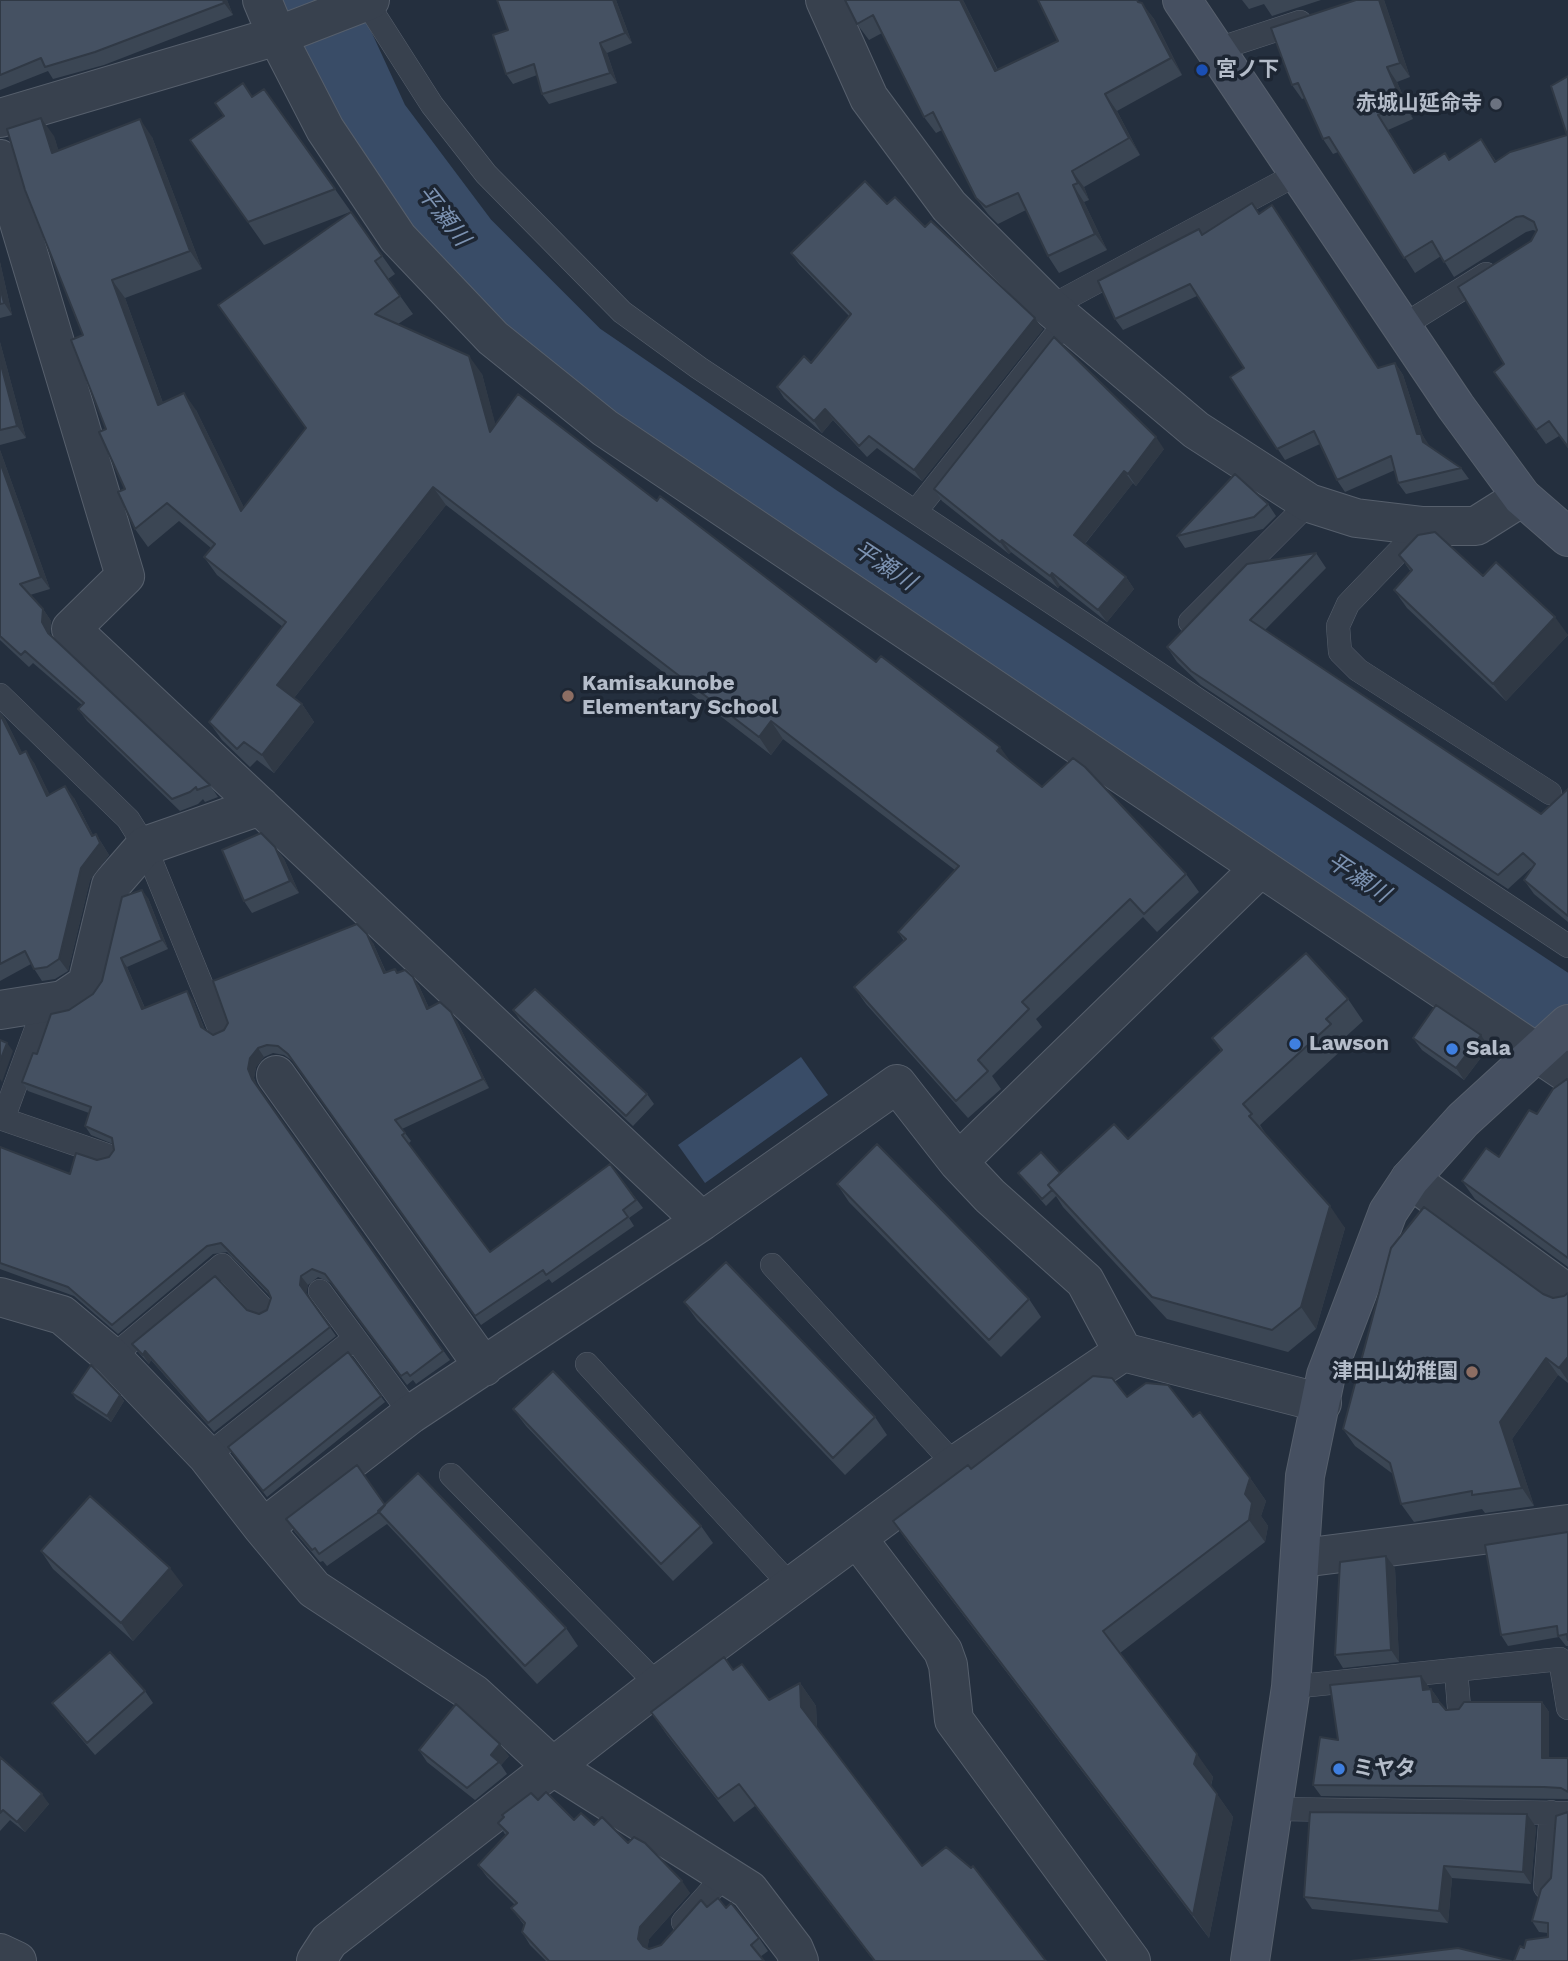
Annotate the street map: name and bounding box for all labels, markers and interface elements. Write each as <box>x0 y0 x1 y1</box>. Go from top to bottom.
place label: 宮ノ下 <box>1216 57 1279 83</box>
marker: 宮ノ下 <box>1194 62 1210 78</box>
place label: 赤城山延命寺 <box>1356 91 1482 117</box>
marker: 赤城山延命寺 <box>1488 96 1504 112</box>
water label: 平瀬川 <box>411 180 475 252</box>
water label: 平瀬川 <box>848 536 920 596</box>
place label: Kamisakunobe Elementary School <box>582 671 778 721</box>
marker: Kamisakunobe Elementary School <box>560 688 576 704</box>
water label: 平瀬川 <box>1322 848 1394 908</box>
place label: Lawson <box>1309 1031 1389 1057</box>
marker: Lawson <box>1287 1036 1303 1052</box>
place label: Sala <box>1466 1036 1511 1062</box>
marker: Sala <box>1444 1041 1460 1057</box>
place label: 津田山幼稚園 <box>1332 1359 1458 1385</box>
marker: 津田山幼稚園 <box>1464 1364 1480 1380</box>
place label: ミヤタ <box>1353 1756 1416 1782</box>
marker: ミヤタ <box>1331 1761 1347 1777</box>

